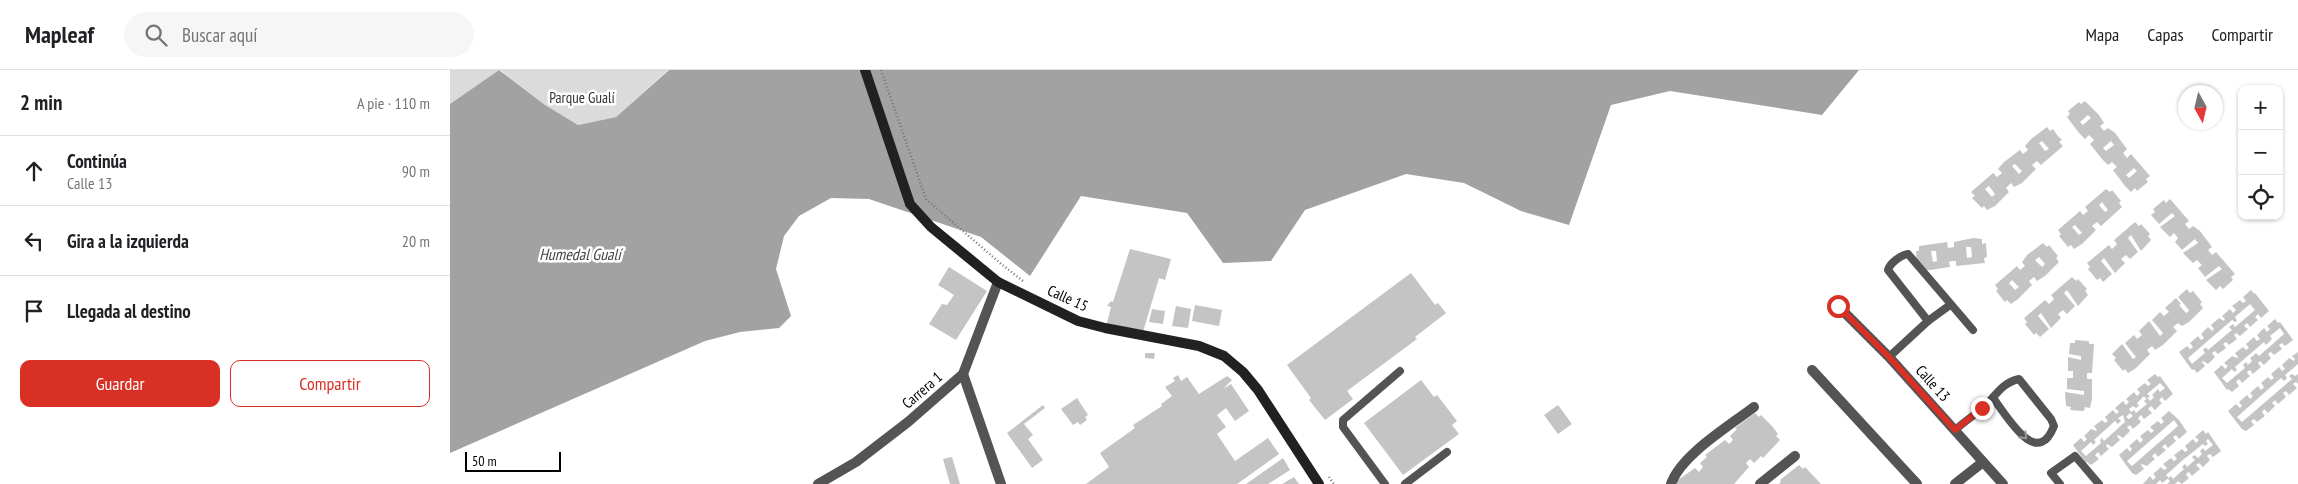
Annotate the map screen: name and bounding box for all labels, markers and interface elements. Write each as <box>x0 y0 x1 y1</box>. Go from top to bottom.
search box <box>124 12 474 57</box>
text: Mapleaf <box>25 19 94 50</box>
icon: search <box>142 21 170 49</box>
text: Buscar aquí <box>182 23 257 47</box>
text: Mapa <box>2086 23 2119 46</box>
text: Capas <box>2147 23 2184 46</box>
text: Compartir <box>2212 23 2273 46</box>
north arrow <box>2178 85 2223 130</box>
map controls <box>2238 85 2283 220</box>
button: + <box>2238 85 2283 130</box>
park label: Parque Gualí <box>549 88 615 107</box>
text: 2 min <box>20 89 62 116</box>
text: A pie · 110 m <box>357 93 430 113</box>
button: − <box>2238 130 2283 175</box>
text: Continúa <box>67 149 127 173</box>
icon: ahead <box>20 157 48 185</box>
text: 90 m <box>402 161 430 181</box>
text: Calle 13 <box>67 173 112 193</box>
button: locate <box>2238 175 2283 220</box>
icon: left <box>20 227 48 255</box>
text: Gira a la izquierda <box>67 229 189 253</box>
text: 20 m <box>402 231 430 251</box>
water label: Humedal Gualí <box>539 244 624 264</box>
street label: Calle 15 <box>1045 281 1091 315</box>
route start <box>1827 295 1850 318</box>
icon: arrive <box>20 297 48 325</box>
text: Llegada al destino <box>67 299 191 323</box>
button: Guardar <box>20 360 220 407</box>
button: Compartir <box>230 360 430 407</box>
street label: Calle 13 <box>1912 361 1954 405</box>
street label: Carrera 1 <box>898 367 946 413</box>
route end <box>1971 397 1994 420</box>
one-way arrow <box>2018 430 2027 439</box>
scale bar <box>465 449 561 472</box>
text: 50 m <box>472 452 497 470</box>

